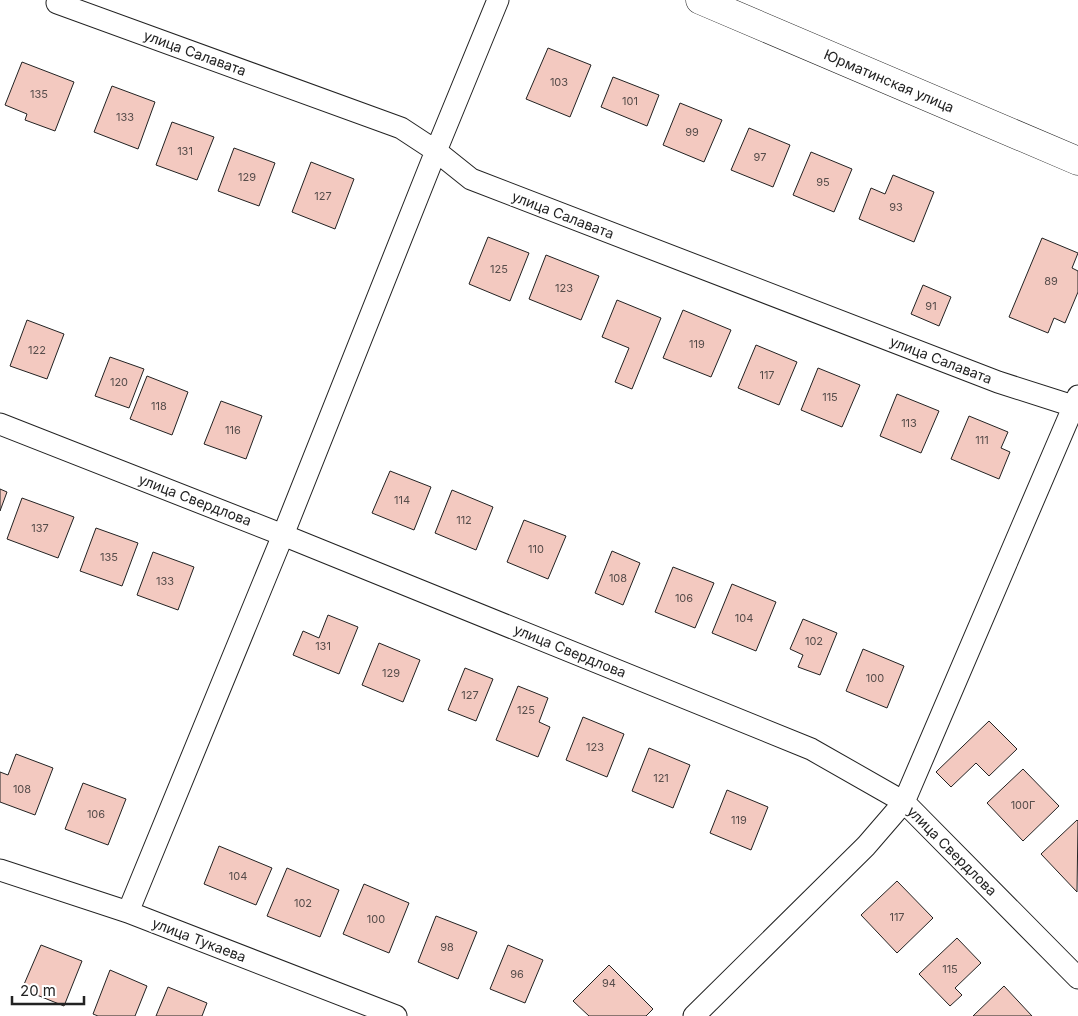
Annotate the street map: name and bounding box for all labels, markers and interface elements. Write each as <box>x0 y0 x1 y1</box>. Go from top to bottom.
street label: улица Салавата <box>142 26 249 79</box>
street label: Юрматинская улица <box>822 45 957 116</box>
house number: 103 <box>550 75 568 89</box>
house number: 135 <box>30 87 48 101</box>
house number: 101 <box>622 94 638 108</box>
house number: 133 <box>116 110 134 124</box>
house number: 99 <box>685 125 699 139</box>
house number: 131 <box>177 144 193 158</box>
house number: 97 <box>754 150 766 164</box>
house number: 129 <box>238 170 256 184</box>
house number: 95 <box>816 175 830 189</box>
street label: улица Салавата <box>510 187 617 242</box>
house number: 127 <box>314 189 332 203</box>
house number: 93 <box>889 200 903 214</box>
house number: 125 <box>490 262 508 276</box>
house number: 89 <box>1044 274 1058 288</box>
house number: 123 <box>555 281 573 295</box>
house number: 91 <box>925 299 937 313</box>
street label: улица Салавата <box>888 332 995 387</box>
house number: 119 <box>689 337 705 351</box>
house number: 122 <box>28 343 46 357</box>
house number: 117 <box>759 368 775 382</box>
house number: 120 <box>110 375 128 389</box>
house number: 115 <box>822 390 838 404</box>
house number: 118 <box>151 399 167 413</box>
house number: 113 <box>901 416 917 430</box>
house number: 116 <box>225 423 241 437</box>
house number: 111 <box>975 433 989 447</box>
street label: улица Свердлова <box>136 470 254 529</box>
house number: 114 <box>394 493 410 507</box>
house number: 112 <box>456 513 472 527</box>
house number: 137 <box>31 521 49 535</box>
house number: 110 <box>528 542 544 556</box>
house number: 135 <box>100 550 118 564</box>
house number: 108 <box>609 571 627 585</box>
house number: 133 <box>156 574 174 588</box>
house number: 106 <box>675 591 693 605</box>
house number: 104 <box>735 611 753 625</box>
street label: улица Свердлова <box>512 620 629 681</box>
house number: 102 <box>805 634 823 648</box>
house number: 131 <box>315 639 331 653</box>
house number: 129 <box>382 666 400 680</box>
house number: 100 <box>866 671 884 685</box>
house number: 127 <box>461 688 479 702</box>
house number: 125 <box>517 703 535 717</box>
house number: 123 <box>586 740 604 754</box>
house number: 121 <box>653 771 669 785</box>
house number: 108 <box>13 782 31 796</box>
house number: 100Г <box>1011 798 1035 812</box>
street label: улица Свердлова <box>904 802 1001 899</box>
house number: 106 <box>87 807 105 821</box>
house number: 119 <box>731 813 747 827</box>
house number: 104 <box>229 869 247 883</box>
house number: 102 <box>294 896 312 910</box>
house number: 117 <box>889 910 905 924</box>
house number: 100 <box>367 912 385 926</box>
street label: улица Тукаева <box>150 914 249 965</box>
house number: 98 <box>440 940 454 954</box>
house number: 115 <box>942 962 958 976</box>
house number: 96 <box>510 967 524 981</box>
scale bar <box>12 974 85 1006</box>
house number: 94 <box>602 976 616 990</box>
text: 20 m <box>20 981 56 1000</box>

